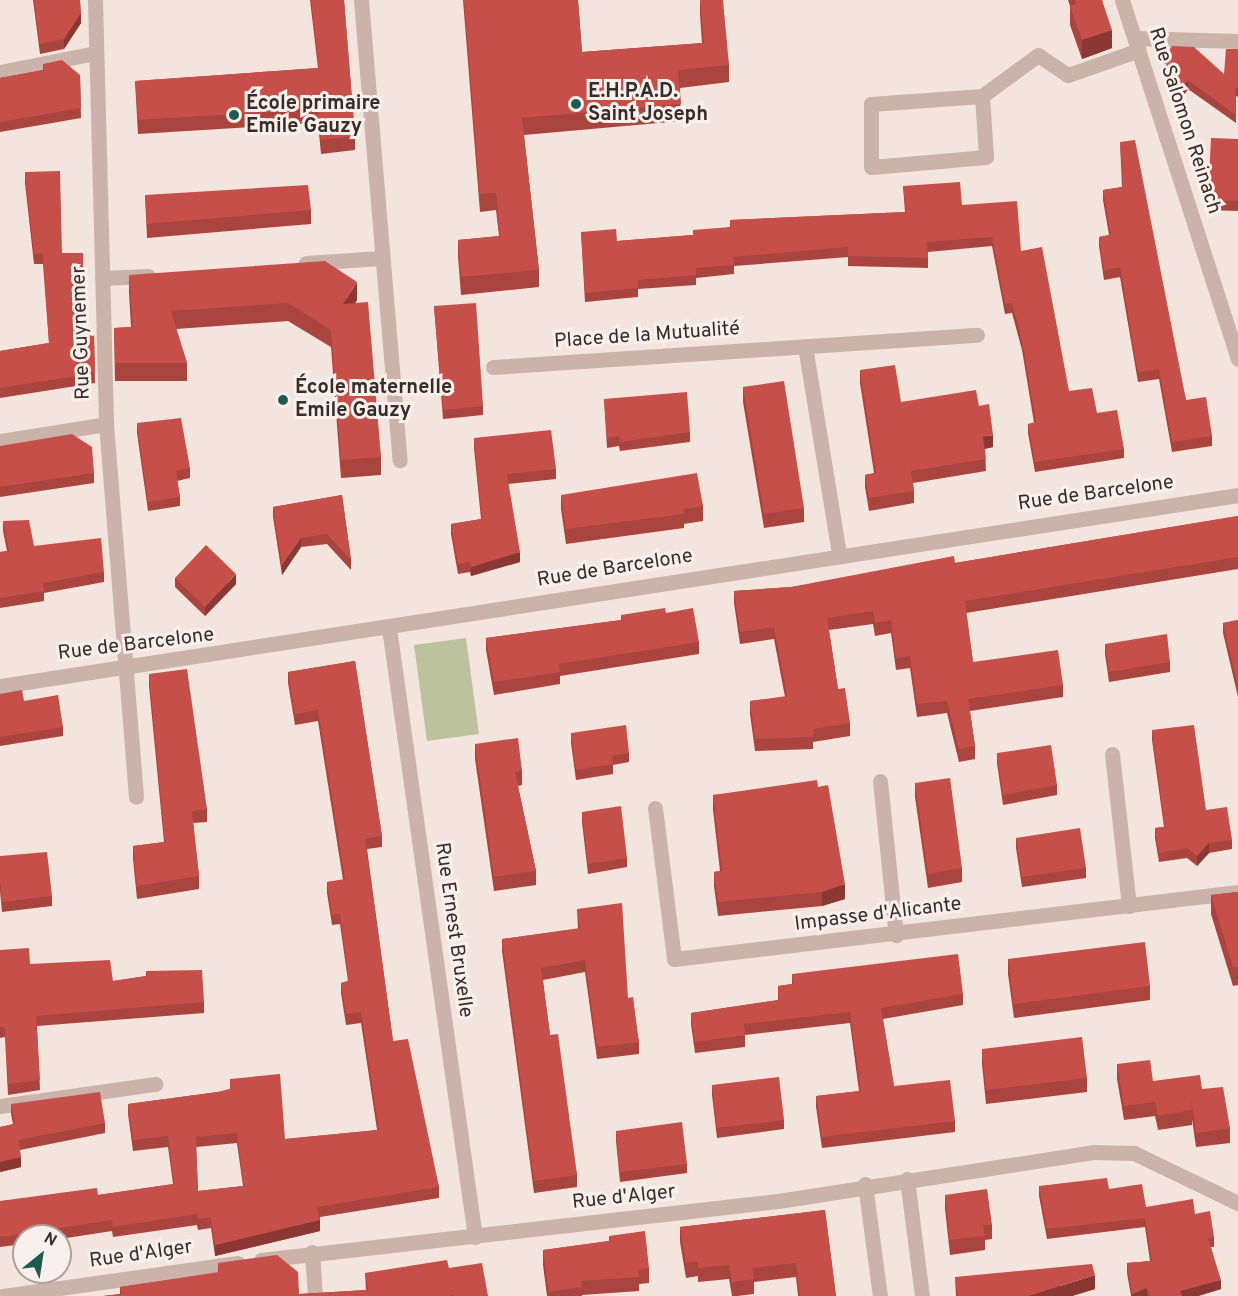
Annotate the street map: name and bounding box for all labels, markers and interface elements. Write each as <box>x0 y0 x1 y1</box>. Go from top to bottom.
street label: Rue Salomon Reinach <box>1142 25 1226 217</box>
place label: E.H.P.A.D. Saint Joseph <box>588 80 708 127</box>
place label: École primaire Emile Gauzy <box>246 92 380 139</box>
marker: E.H.P.A.D. Saint Joseph <box>569 97 583 111</box>
marker: École primaire Emile Gauzy <box>227 108 241 122</box>
street label: Rue Guynemer <box>68 266 96 400</box>
street label: Place de la Mutualité <box>553 318 741 354</box>
place label: École maternelle Emile Gauzy <box>295 376 452 423</box>
marker: École maternelle Emile Gauzy <box>276 393 290 407</box>
street label: Rue de Barcelone <box>1016 471 1176 517</box>
street label: Rue de Barcelone <box>535 545 695 593</box>
street label: Rue de Barcelone <box>57 624 215 666</box>
street label: Rue Ernest Bruxelle <box>429 841 477 1019</box>
street label: Impasse d'Alicante <box>793 893 963 937</box>
street label: Rue d'Alger <box>571 1181 677 1215</box>
north arrow <box>12 1224 72 1284</box>
text: N <box>40 1229 60 1252</box>
street label: Rue d'Alger <box>88 1236 194 1274</box>

